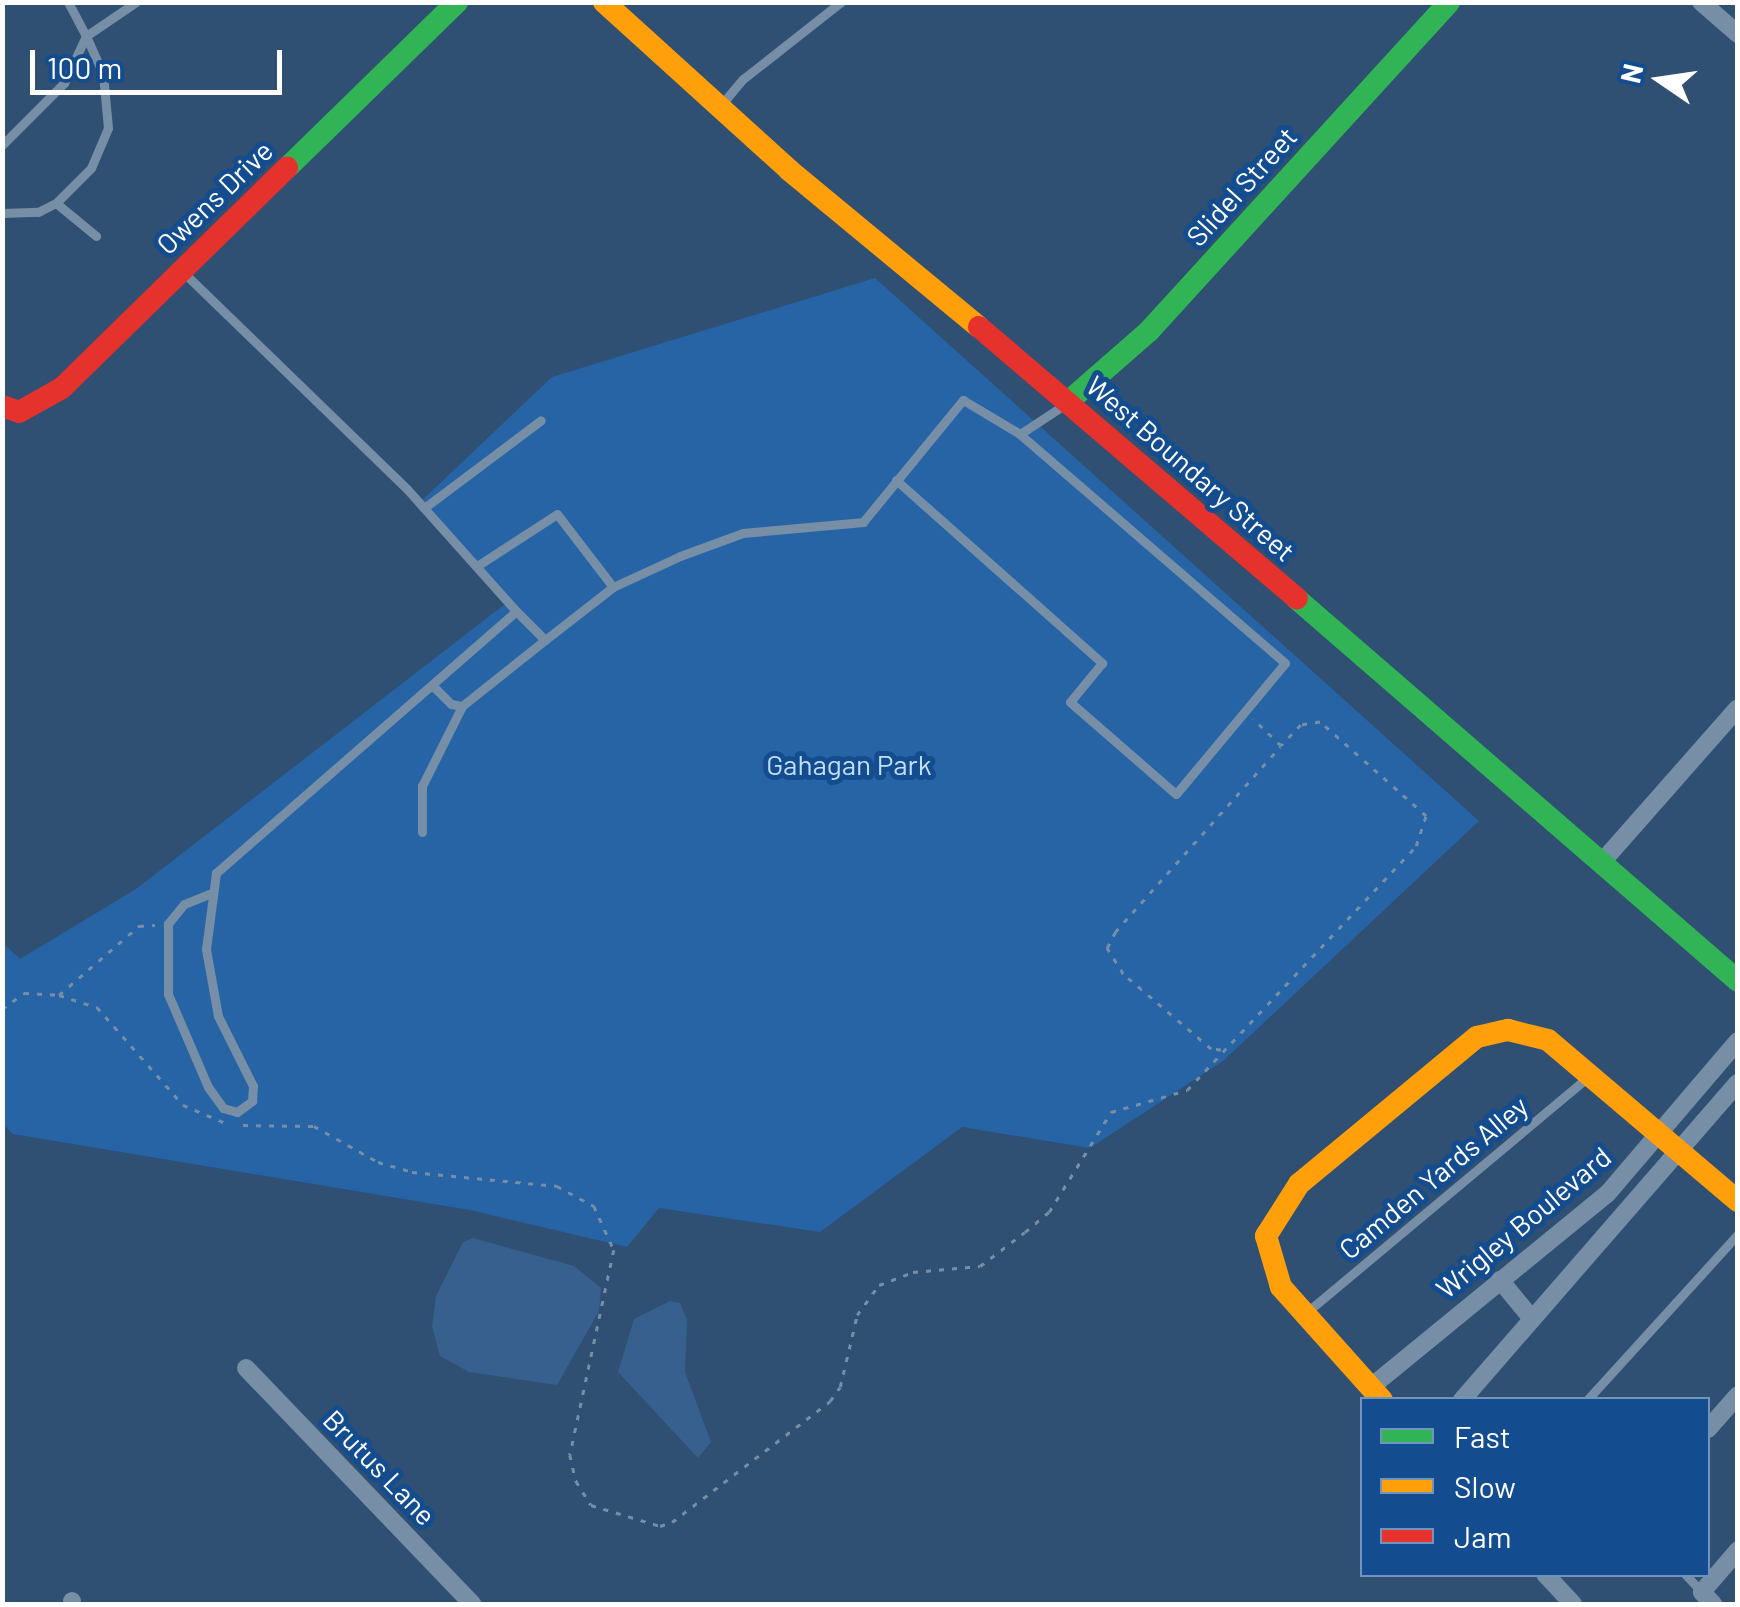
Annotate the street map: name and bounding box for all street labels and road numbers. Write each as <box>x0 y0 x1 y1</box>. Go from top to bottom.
street label: Slidel Street <box>1179 120 1303 252</box>
street label: Owens Drive <box>149 133 279 261</box>
street label: West Boundary Street <box>1080 368 1302 568</box>
street label: Camden Yards Alley <box>1332 1088 1534 1266</box>
street label: Wrigley Boulevard <box>1429 1139 1617 1305</box>
street label: Brutus Lane <box>317 1402 443 1532</box>

